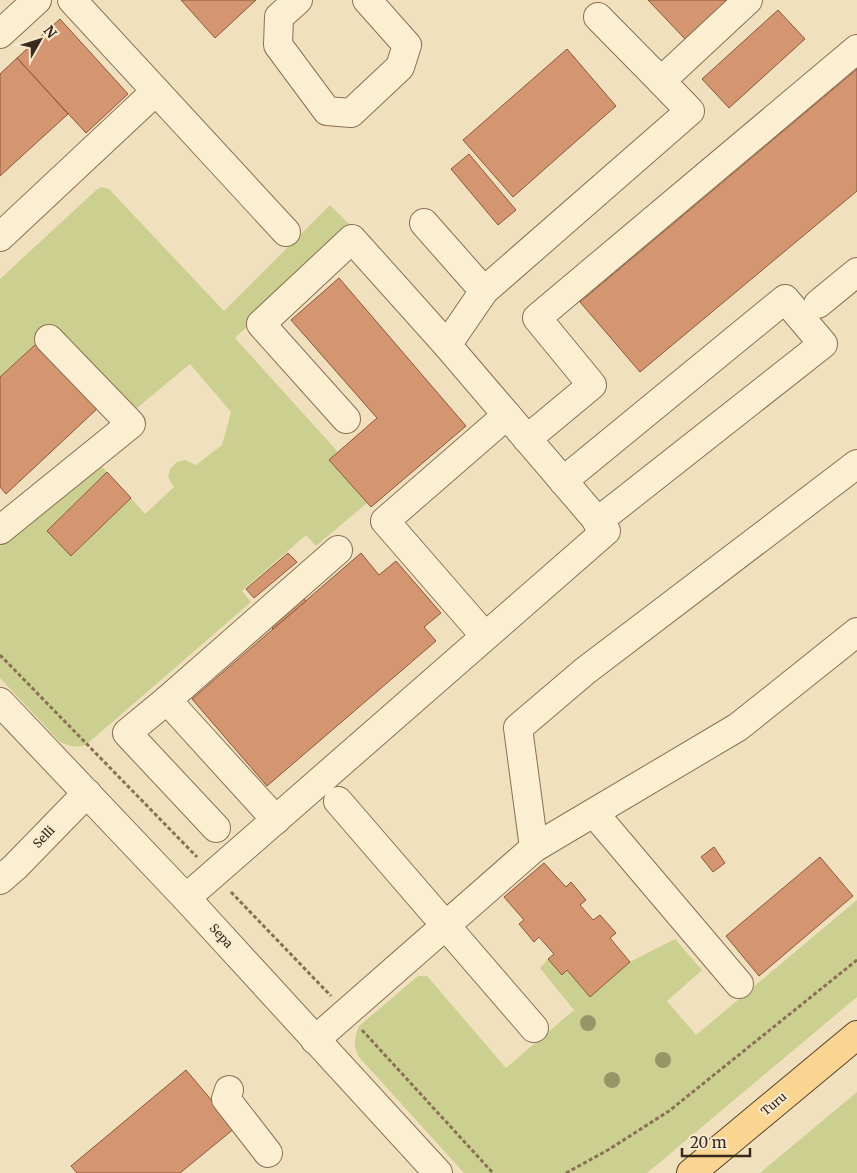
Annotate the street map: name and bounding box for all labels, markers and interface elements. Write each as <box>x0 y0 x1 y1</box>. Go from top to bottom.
north arrow <box>15 15 65 65</box>
text: N <box>40 22 61 42</box>
street label: Selli <box>30 822 58 851</box>
street label: Sepa <box>207 920 237 951</box>
street label: Turu <box>758 1088 790 1119</box>
scale bar <box>682 1126 750 1158</box>
text: 20 m <box>690 1133 727 1152</box>

